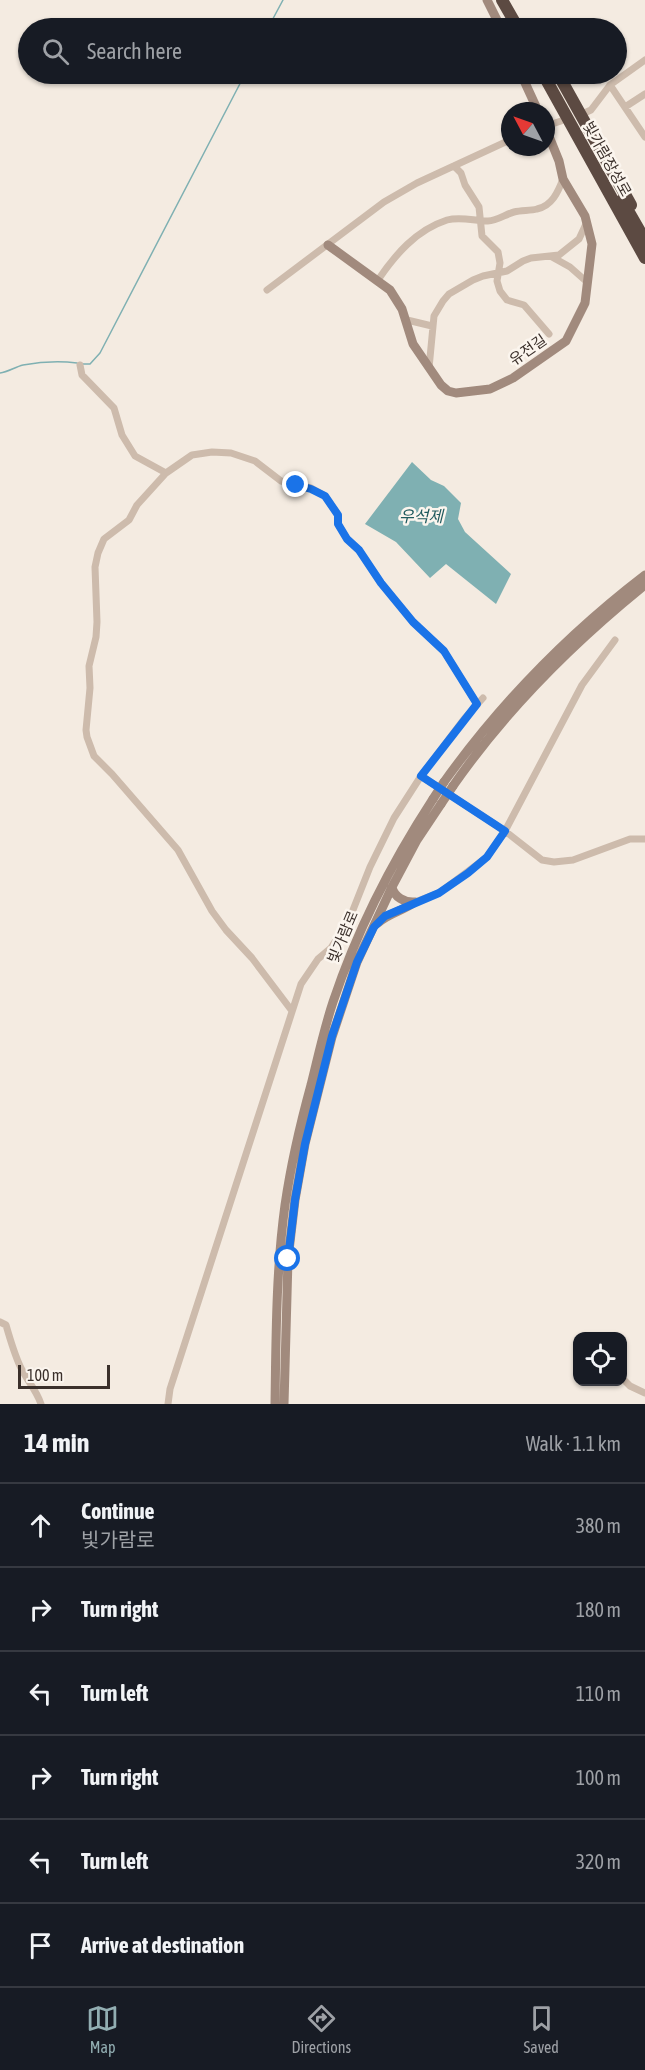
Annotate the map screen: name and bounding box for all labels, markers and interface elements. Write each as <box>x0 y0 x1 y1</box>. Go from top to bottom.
search box <box>18 18 627 84</box>
icon: search <box>39 35 72 68</box>
text: Search here <box>87 38 182 64</box>
north arrow <box>501 102 555 156</box>
street label: 빛가람장성로 <box>580 118 635 199</box>
street label: 유전길 <box>506 331 550 368</box>
route end <box>282 471 308 497</box>
water label: 우석제 <box>399 507 445 525</box>
street label: 빛가람로 <box>324 908 361 966</box>
route start <box>274 1245 300 1271</box>
map controls <box>573 1332 627 1386</box>
button: locate <box>573 1332 627 1386</box>
scale bar <box>18 1362 110 1390</box>
text: 100 m <box>27 1366 63 1384</box>
text: 14 min <box>24 1428 89 1458</box>
text: Walk · 1.1 km <box>526 1432 621 1455</box>
text: Continue <box>81 1498 155 1524</box>
icon: ahead <box>24 1509 57 1542</box>
text: 380 m <box>576 1514 621 1537</box>
text: 빛가람로 <box>81 1528 155 1551</box>
icon: right <box>24 1593 57 1626</box>
text: Turn right <box>81 1596 158 1622</box>
text: 180 m <box>576 1598 621 1621</box>
icon: left <box>24 1677 57 1710</box>
text: Turn left <box>81 1680 148 1706</box>
text: 110 m <box>576 1682 621 1705</box>
icon: right <box>24 1761 57 1794</box>
text: Turn right <box>81 1764 158 1790</box>
text: 100 m <box>576 1766 621 1789</box>
icon: left <box>24 1845 57 1878</box>
text: Turn left <box>81 1848 148 1874</box>
text: 320 m <box>576 1850 621 1873</box>
icon: arrive <box>24 1929 57 1962</box>
text: Arrive at destination <box>81 1932 244 1958</box>
tab: Map <box>86 2002 119 2056</box>
tab: Directions <box>291 2002 351 2056</box>
tab: Saved <box>523 2002 559 2056</box>

